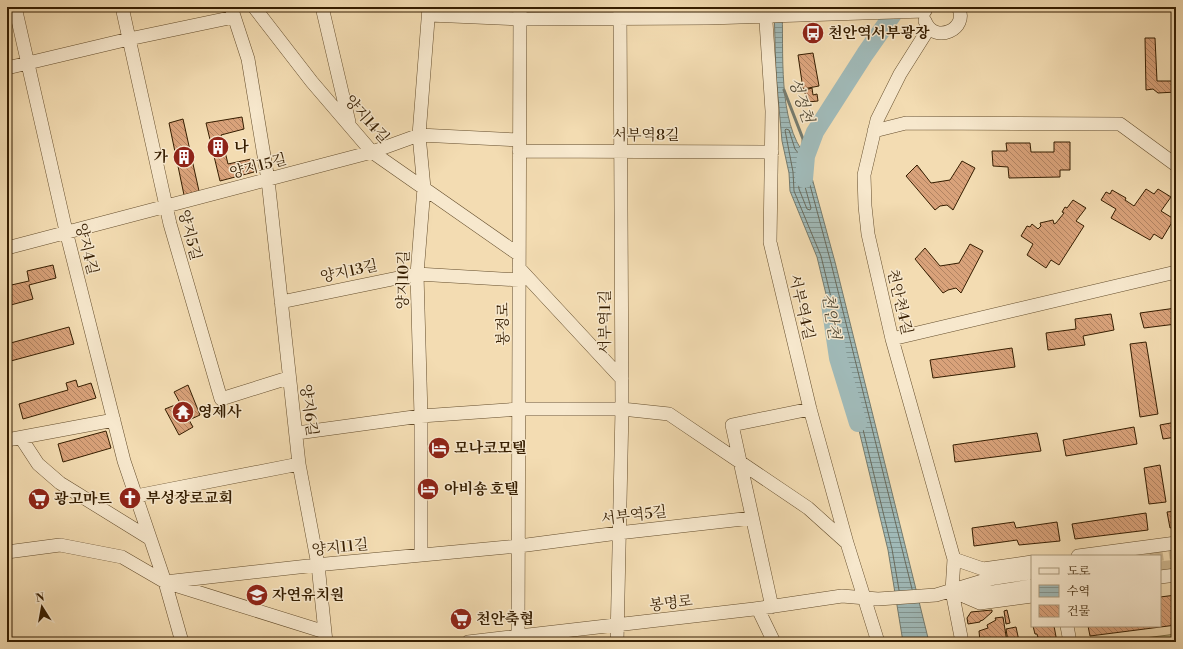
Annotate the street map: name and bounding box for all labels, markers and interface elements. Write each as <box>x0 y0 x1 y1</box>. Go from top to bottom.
bus stop icon: 천안역서부광장 <box>800 20 826 46</box>
place label: 천안역서부광장 <box>828 24 930 43</box>
water label: 성정천 <box>784 75 819 127</box>
street label: 양지14길 <box>340 91 393 147</box>
street label: 서부역8길 <box>612 126 680 145</box>
building icon: 나 <box>205 134 231 160</box>
place label: 나 <box>234 138 249 157</box>
building icon: 가 <box>171 144 197 170</box>
place label: 가 <box>154 148 169 167</box>
street label: 양지15길 <box>228 150 289 183</box>
street label: 양지5길 <box>174 208 205 263</box>
street label: 양지4길 <box>71 221 102 277</box>
street label: 양지10길 <box>393 250 414 310</box>
street label: 양지13길 <box>319 256 380 287</box>
street label: 천안천4길 <box>883 267 916 337</box>
street label: 서부역4길 <box>785 272 818 342</box>
street label: 서부역1길 <box>596 290 615 354</box>
water label: 천안천 <box>818 292 845 342</box>
street label: 봉정로 <box>494 302 513 346</box>
street label: 양지6길 <box>295 383 322 437</box>
temple icon: 영제사 <box>170 399 196 425</box>
place label: 영제사 <box>198 403 242 422</box>
hotel icon: 모나코모텔 <box>426 435 452 461</box>
place label: 모나코모텔 <box>454 439 526 458</box>
hotel icon: 아비숑 호텔 <box>415 476 441 502</box>
place label: 아비숑 호텔 <box>444 480 519 499</box>
church icon: 부성장로교회 <box>117 485 143 511</box>
supermarket icon: 광고마트 <box>26 486 52 512</box>
place label: 부성장로교회 <box>146 489 233 508</box>
place label: 광고마트 <box>54 490 112 509</box>
street label: 서부역5길 <box>600 502 668 529</box>
street label: 양지11길 <box>311 535 369 560</box>
legend <box>1031 555 1161 627</box>
text: 도로 <box>1067 564 1091 579</box>
school or university icon: 자연유치원 <box>244 582 270 608</box>
text: 수역 <box>1067 584 1090 599</box>
place label: 자연유치원 <box>272 586 344 605</box>
north arrow <box>22 587 62 627</box>
text: N <box>35 590 46 606</box>
street label: 봉명로 <box>648 591 694 616</box>
text: 건물 <box>1067 604 1091 619</box>
supermarket icon: 천안축협 <box>448 606 474 632</box>
place label: 천안축협 <box>476 610 534 629</box>

